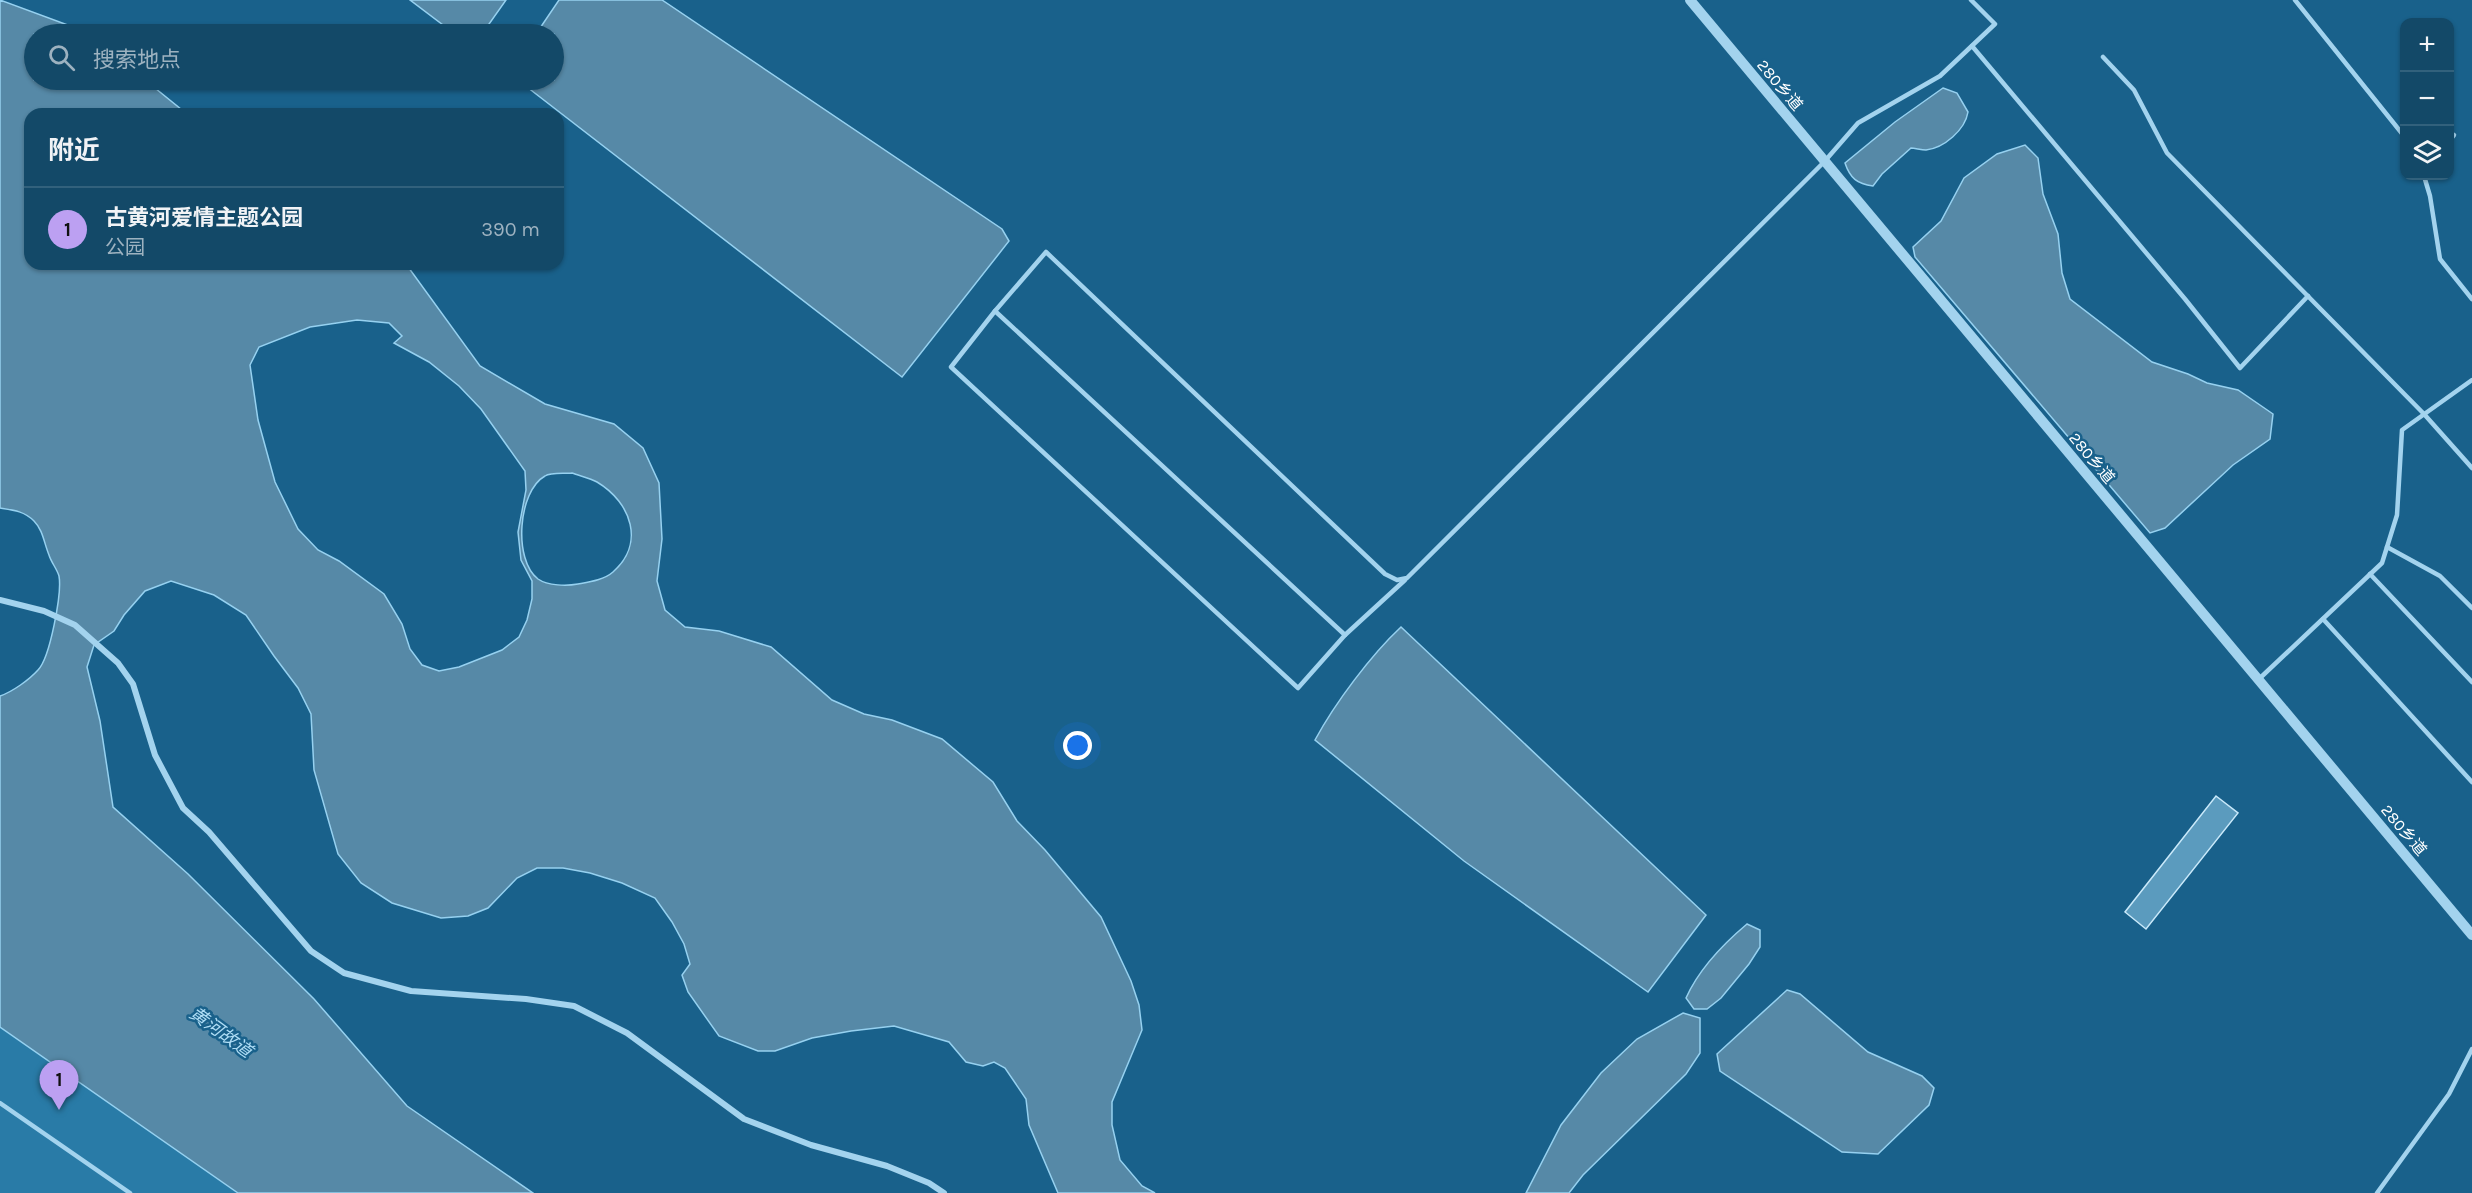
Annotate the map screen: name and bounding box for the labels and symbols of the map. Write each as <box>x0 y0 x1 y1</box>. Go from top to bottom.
street label: 280乡道 <box>1753 56 1807 114</box>
street label: 280乡道 <box>2065 429 2119 487</box>
your location <box>1063 731 1092 760</box>
street label: 280乡道 <box>2377 801 2431 859</box>
water label: 黄河故道 <box>185 1002 259 1064</box>
pin: 1 <box>40 1060 78 1110</box>

